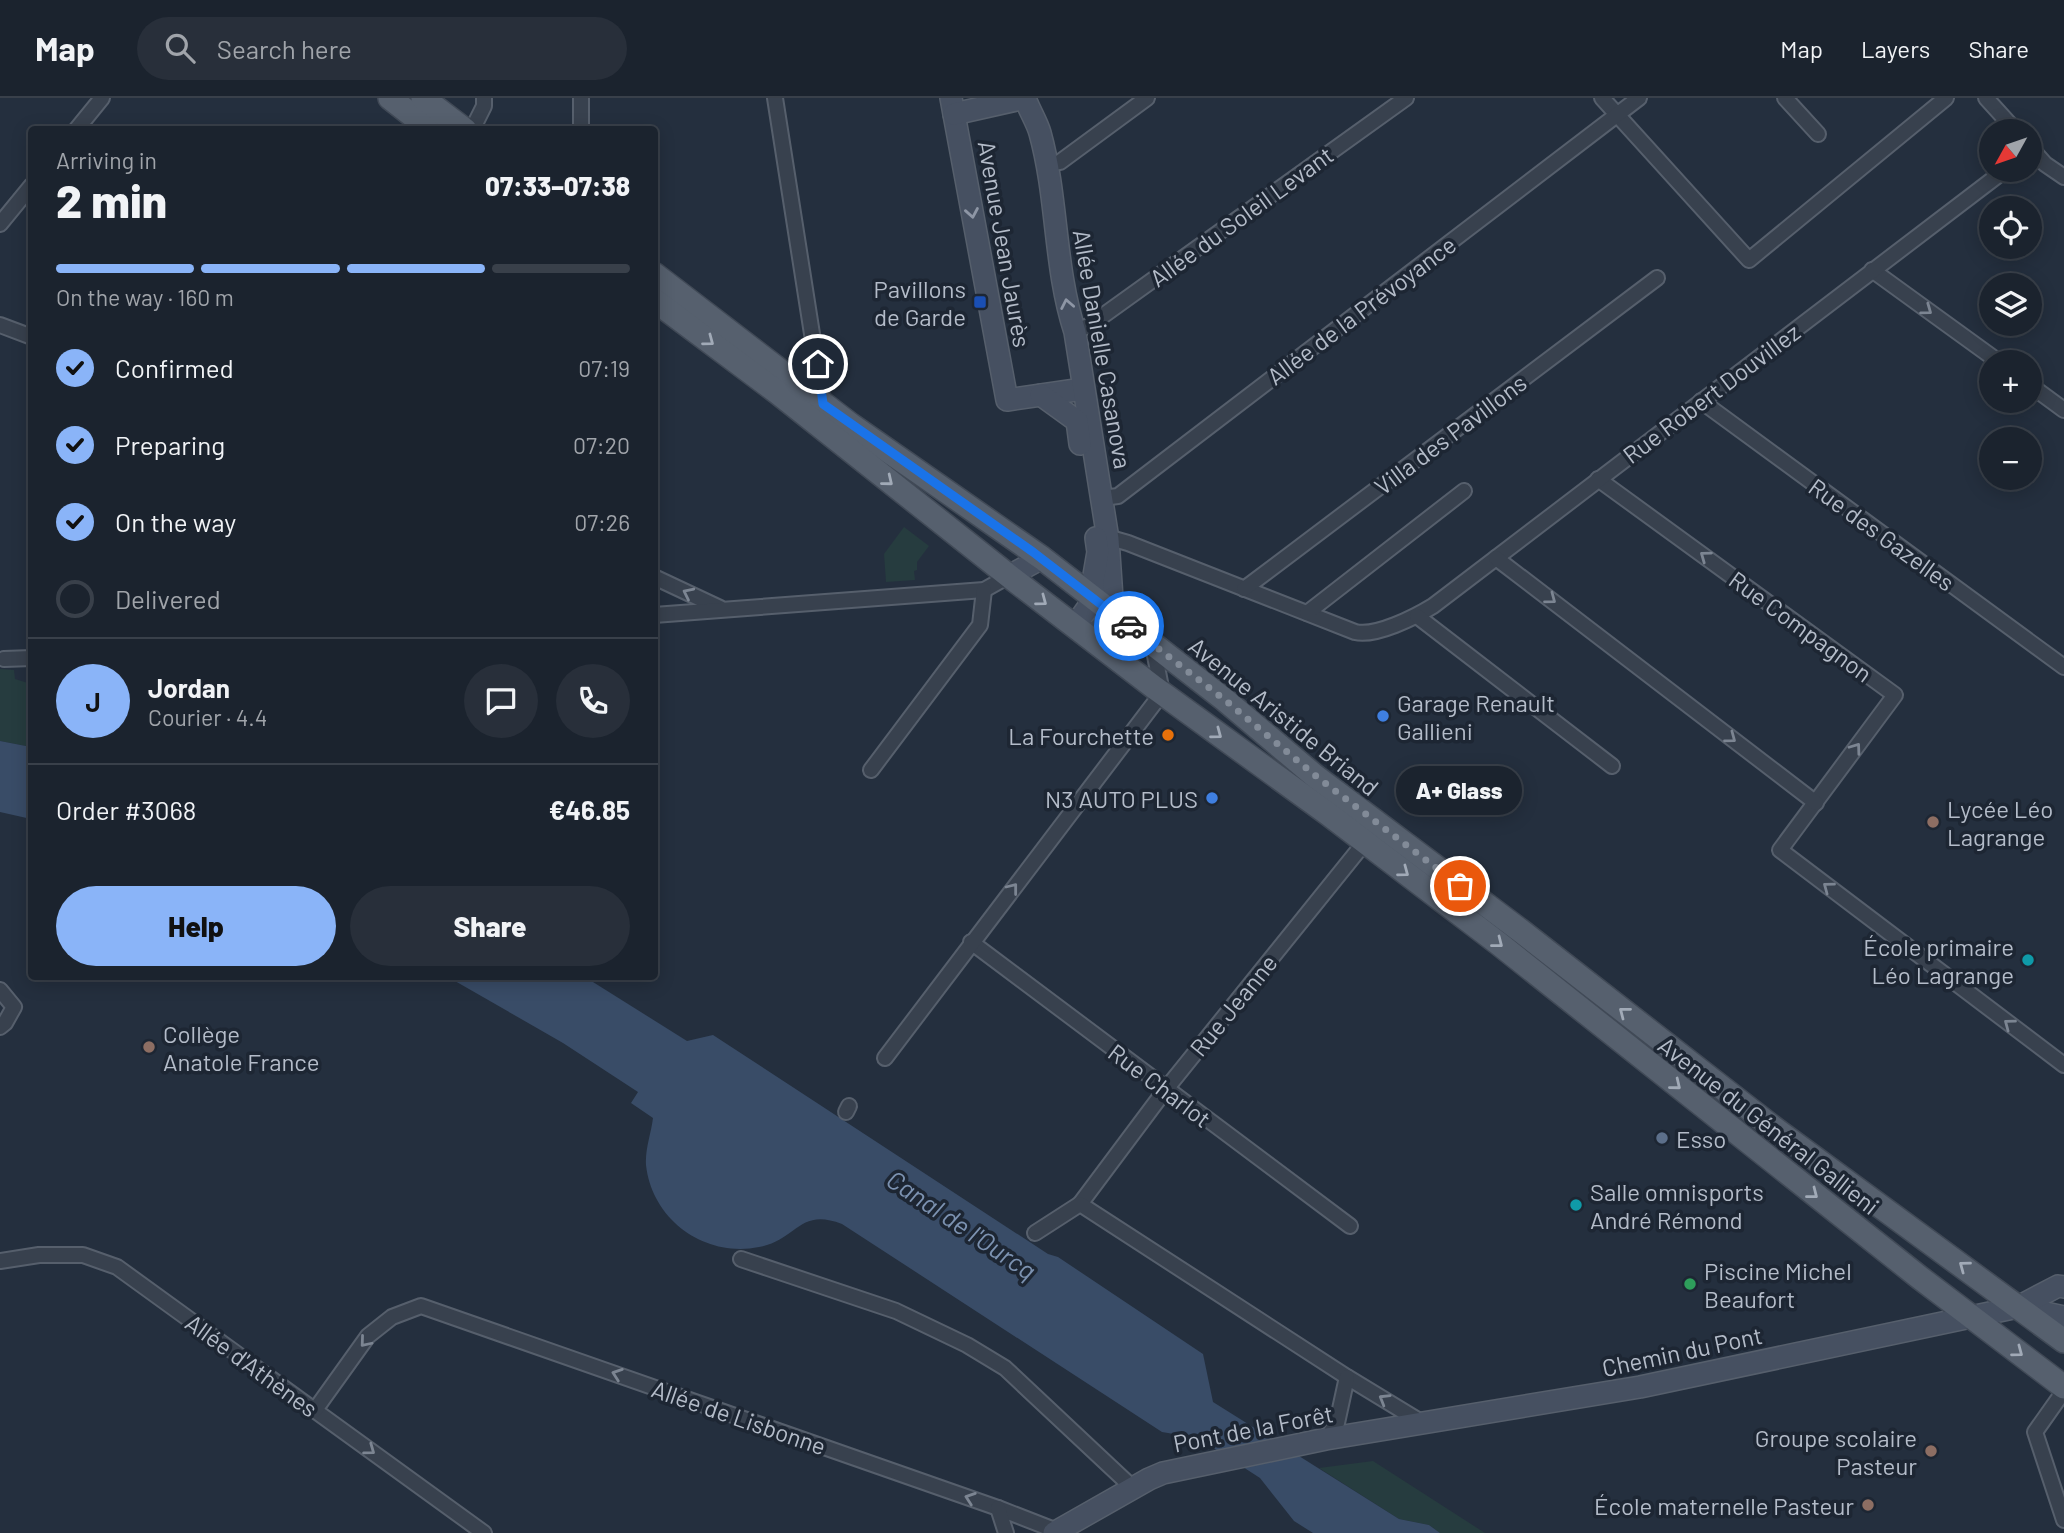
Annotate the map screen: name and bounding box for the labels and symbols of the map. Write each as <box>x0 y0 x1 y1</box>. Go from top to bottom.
north arrow <box>1979 119 2042 182</box>
street label: Avenue Jean Jaurès <box>973 138 1037 350</box>
street label: Allée du Soleil Levant <box>1144 140 1338 292</box>
one-way arrow <box>964 207 979 219</box>
street label: Allée Danielle Casanova <box>1068 227 1138 471</box>
street label: Allée de la Prévoyance <box>1261 229 1461 391</box>
place label: Pavillons de Garde <box>874 274 966 331</box>
marker: Pavillons de Garde <box>972 294 988 310</box>
one-way arrow <box>1060 298 1075 310</box>
one-way arrow <box>1919 302 1932 314</box>
street label: Rue Robert Douvillez <box>1617 317 1805 469</box>
one-way arrow <box>701 332 714 345</box>
pin <box>788 334 848 394</box>
street label: Villa des Pavillons <box>1368 367 1532 501</box>
street label: Rue des Gazelles <box>1804 472 1960 596</box>
one-way arrow <box>880 473 893 485</box>
one-way arrow <box>1700 552 1713 565</box>
street label: Rue Compagnon <box>1724 564 1878 688</box>
one-way arrow <box>683 587 695 601</box>
courier <box>1094 591 1164 661</box>
one-way arrow <box>1543 591 1555 604</box>
one-way arrow <box>1034 593 1047 605</box>
street label: Avenue Aristide Briand <box>1183 631 1385 801</box>
place label: Garage Renault Gallieni <box>1397 688 1555 745</box>
marker: Garage Renault Gallieni <box>1375 708 1391 724</box>
place label: La Fourchette <box>1008 721 1154 750</box>
one-way arrow <box>1209 726 1222 738</box>
marker: La Fourchette <box>1160 727 1176 743</box>
one-way arrow <box>1723 729 1736 742</box>
one-way arrow <box>1848 743 1860 756</box>
callout: A+ Glass <box>1397 767 1523 816</box>
place label: N3 AUTO PLUS <box>1045 784 1198 813</box>
marker: N3 AUTO PLUS <box>1204 790 1220 806</box>
place label: Lycée Léo Lagrange <box>1947 794 2053 851</box>
marker: Lycée Léo Lagrange <box>1925 814 1941 830</box>
pin <box>1430 856 1490 916</box>
one-way arrow <box>1396 864 1409 877</box>
one-way arrow <box>1823 882 1836 895</box>
one-way arrow <box>1004 883 1017 896</box>
place label: École primaire Léo Lagrange <box>1863 932 2014 989</box>
one-way arrow <box>1490 935 1502 948</box>
street label: Rue Jeanne <box>1183 948 1283 1062</box>
marker: École primaire Léo Lagrange <box>2020 952 2036 968</box>
one-way arrow <box>1619 1007 1632 1020</box>
place label: Collège Anatole France <box>163 1019 320 1076</box>
one-way arrow <box>2005 1019 2017 1032</box>
street label: Avenue du Général Gallieni <box>1653 1030 1885 1220</box>
street label: Rue Charlot <box>1103 1037 1217 1133</box>
marker: Collège Anatole France <box>141 1039 157 1055</box>
one-way arrow <box>1667 1077 1680 1089</box>
place label: Esso <box>1676 1124 1726 1153</box>
marker: Esso <box>1654 1130 1670 1146</box>
water label: Canal de l'Ourcq <box>881 1163 1043 1285</box>
place label: Salle omnisports André Rémond <box>1590 1177 1764 1234</box>
one-way arrow <box>1806 1186 1818 1199</box>
marker: Salle omnisports André Rémond <box>1568 1197 1584 1213</box>
place label: Piscine Michel Beaufort <box>1704 1256 1852 1313</box>
one-way arrow <box>1959 1262 1971 1275</box>
marker: Piscine Michel Beaufort <box>1682 1276 1698 1292</box>
street label: Allée d'Athènes <box>180 1307 324 1423</box>
street label: Chemin du Pont <box>1599 1320 1765 1382</box>
one-way arrow <box>361 1333 373 1346</box>
one-way arrow <box>2010 1344 2022 1356</box>
one-way arrow <box>611 1368 623 1382</box>
street label: Allée de Lisbonne <box>648 1374 830 1460</box>
one-way arrow <box>1379 1395 1392 1408</box>
street label: Pont de la Forêt <box>1171 1398 1335 1458</box>
place label: Groupe scolaire Pasteur <box>1755 1423 1917 1480</box>
one-way arrow <box>362 1442 375 1454</box>
marker: Groupe scolaire Pasteur <box>1923 1443 1939 1459</box>
place label: École maternelle Pasteur <box>1594 1491 1854 1520</box>
one-way arrow <box>964 1492 976 1506</box>
marker: École maternelle Pasteur <box>1860 1497 1876 1513</box>

